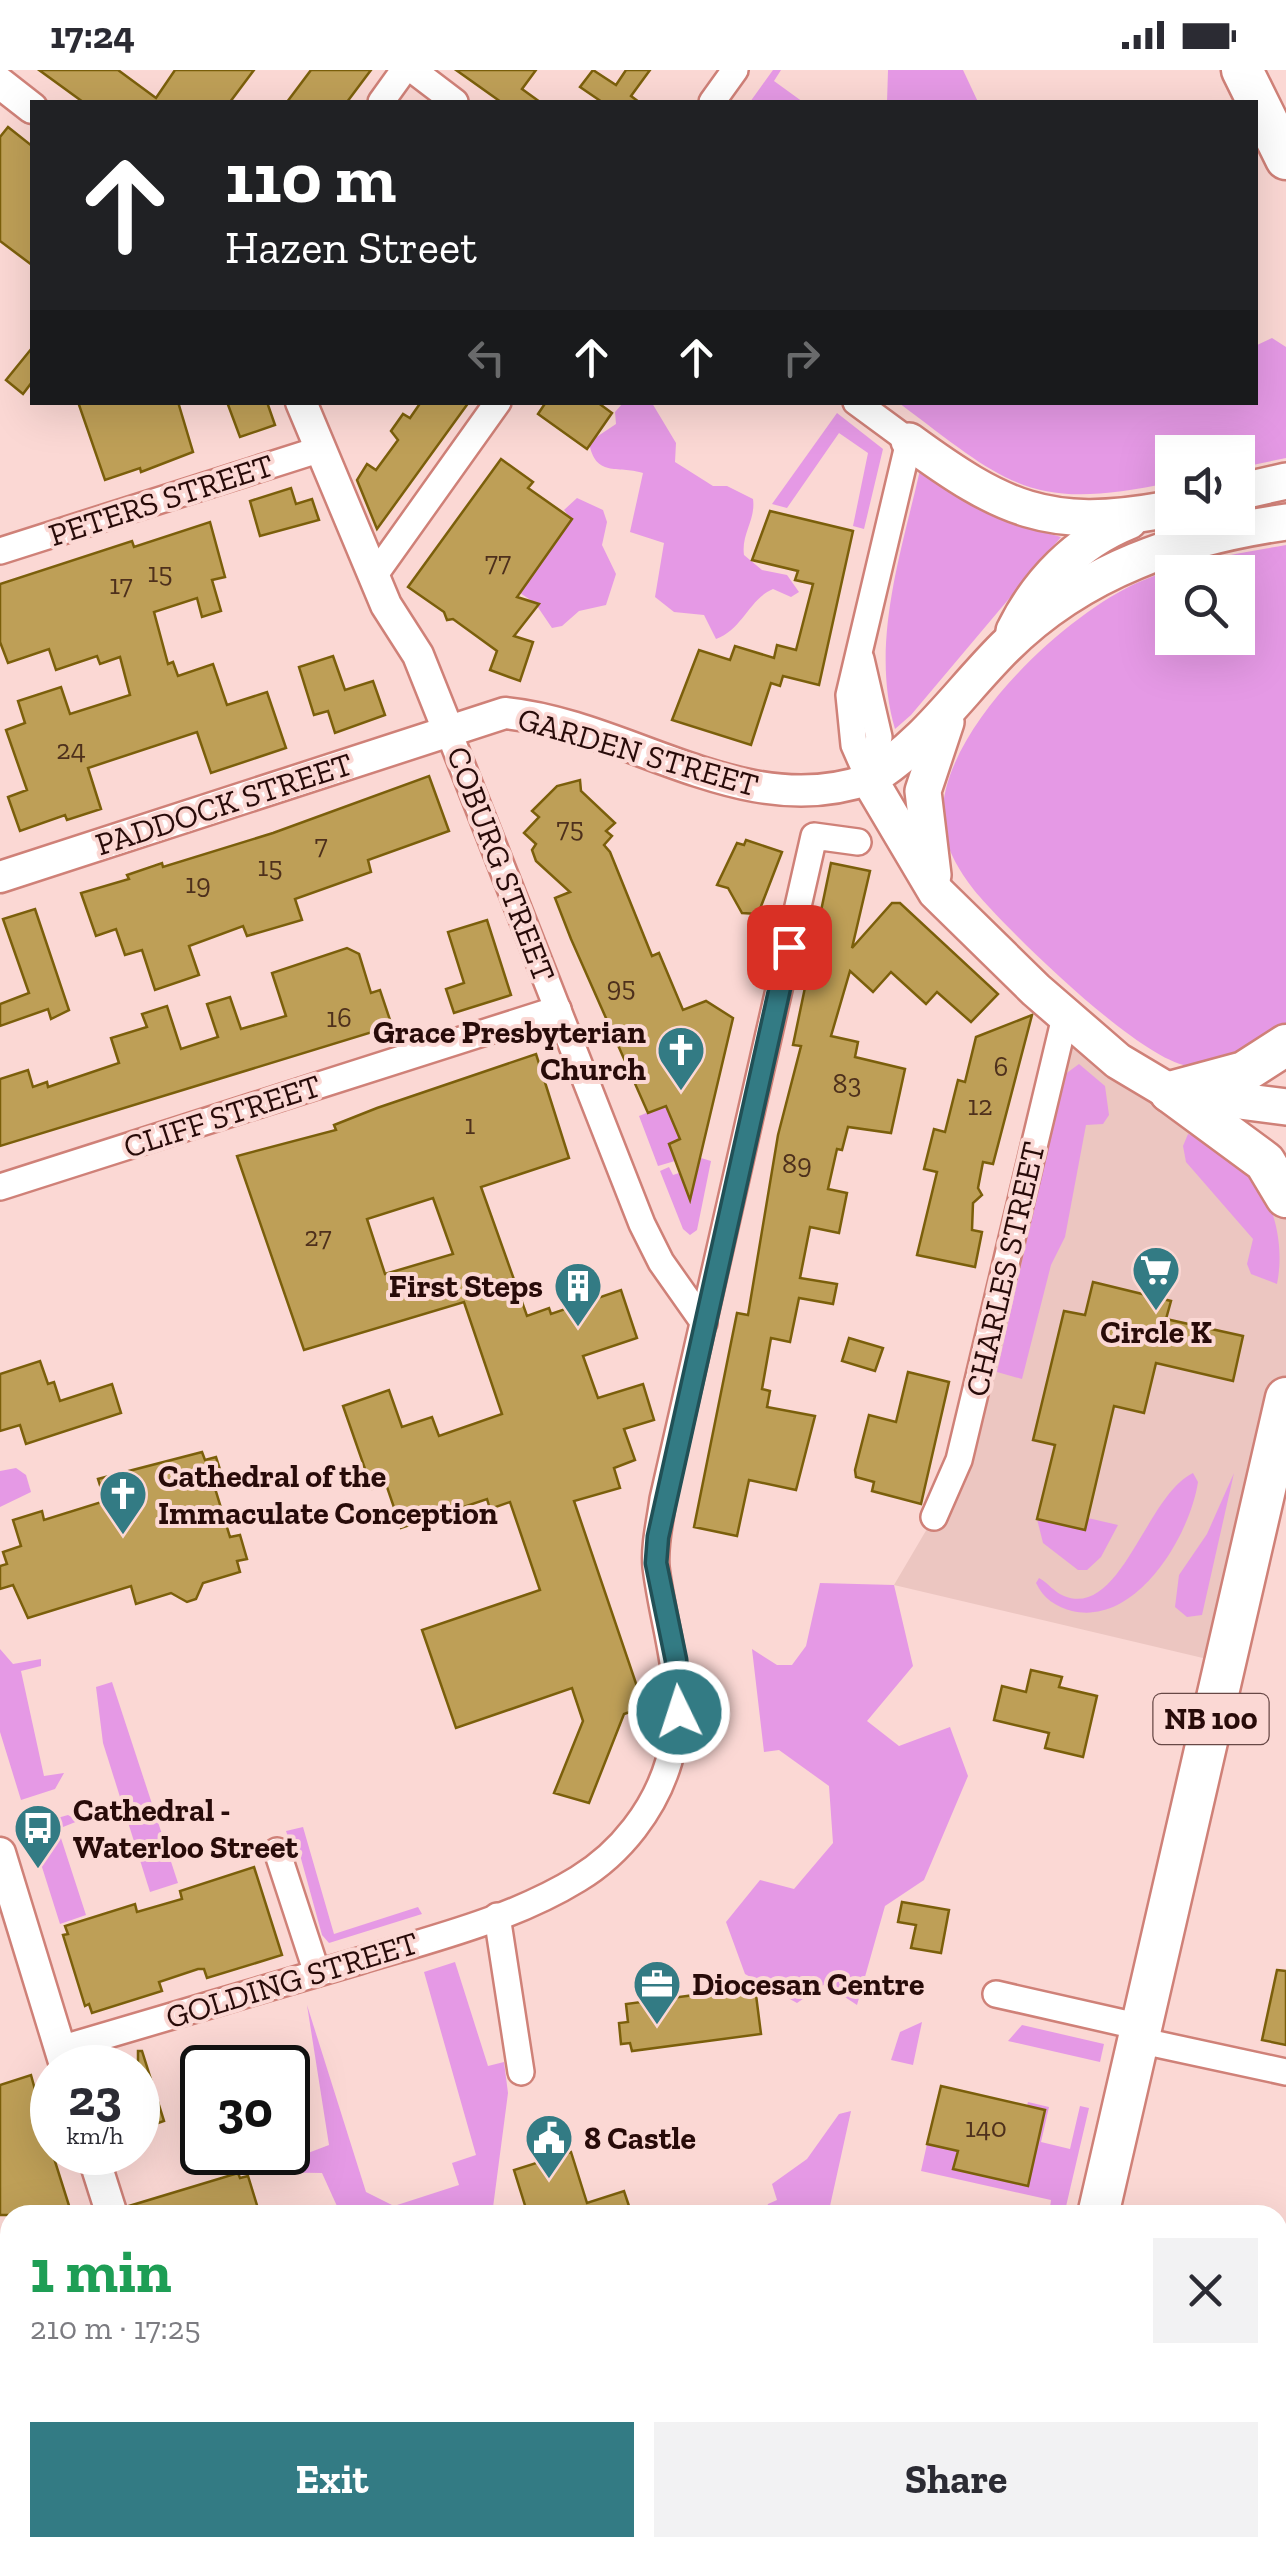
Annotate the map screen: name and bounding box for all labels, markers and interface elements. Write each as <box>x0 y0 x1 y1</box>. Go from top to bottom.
text: 17:24 <box>50 12 135 58</box>
text: 110 m <box>225 136 396 220</box>
icon: ahead <box>60 140 190 270</box>
text: Hazen Street <box>225 221 477 275</box>
icon: left <box>459 330 514 385</box>
icon: ahead <box>564 330 619 385</box>
icon: ahead <box>669 330 724 385</box>
icon: right <box>774 330 829 385</box>
map controls <box>1155 435 1255 655</box>
button: sound <box>1155 435 1255 535</box>
street label: PETERS STREET <box>44 446 278 554</box>
house number: 77 <box>485 545 511 578</box>
button: search <box>1155 555 1255 655</box>
house number: 15 <box>147 556 173 589</box>
house number: 17 <box>109 568 133 601</box>
street label: GARDEN STREET <box>513 700 763 805</box>
house number: 24 <box>56 733 86 766</box>
street label: COBURG STREET <box>439 741 563 987</box>
street label: PADDOCK STREET <box>91 745 357 863</box>
house number: 75 <box>556 811 584 844</box>
house number: 7 <box>314 828 328 861</box>
house number: 15 <box>257 850 283 883</box>
house number: 19 <box>185 867 211 900</box>
pin <box>747 905 832 990</box>
icon: arrive <box>762 920 817 975</box>
house number: 95 <box>606 970 636 1003</box>
house number: 16 <box>326 1001 352 1034</box>
place label: Grace Presbyterian Church <box>373 1013 646 1088</box>
church icon: Grace Presbyterian Church <box>655 1024 707 1092</box>
house number: 6 <box>994 1050 1008 1083</box>
street label: CLIFF STREET <box>119 1066 325 1166</box>
house number: 83 <box>833 1067 861 1100</box>
house number: 12 <box>967 1089 993 1122</box>
house number: 1 <box>465 1108 476 1141</box>
street label: CHARLES STREET <box>957 1138 1053 1400</box>
house number: 89 <box>782 1147 812 1180</box>
house number: 27 <box>304 1220 332 1253</box>
supermarket icon: Circle K <box>1130 1244 1182 1312</box>
building icon: First Steps <box>552 1260 604 1328</box>
place label: First Steps <box>389 1267 543 1305</box>
place label: Circle K <box>1100 1313 1212 1351</box>
place label: Cathedral of the Immaculate Conception <box>158 1457 498 1532</box>
church icon: Cathedral of the Immaculate Conception <box>97 1468 149 1536</box>
position arrow <box>627 1660 731 1764</box>
road number: NB 100 <box>1154 1694 1268 1744</box>
place label: Cathedral - Waterloo Street <box>73 1791 298 1866</box>
bus stop icon: Cathedral - Waterloo Street <box>12 1802 64 1870</box>
street label: GOLDING STREET <box>161 1924 423 2036</box>
office icon: Diocesan Centre <box>631 1958 683 2026</box>
place label: Diocesan Centre <box>692 1965 924 2003</box>
speed limit sign: 30 <box>180 2045 310 2175</box>
text: 23 <box>68 2068 122 2128</box>
house number: 140 <box>965 2111 1007 2144</box>
public building icon: 8 Castle <box>523 2112 575 2180</box>
place label: 8 Castle <box>584 2119 696 2157</box>
text: km/h <box>66 2120 124 2150</box>
text: 1 min <box>30 2235 172 2307</box>
button: close <box>1153 2238 1258 2343</box>
text: 210 m · 17:25 <box>30 2309 201 2347</box>
button: Exit <box>30 2422 634 2537</box>
button: Share <box>654 2422 1258 2537</box>

